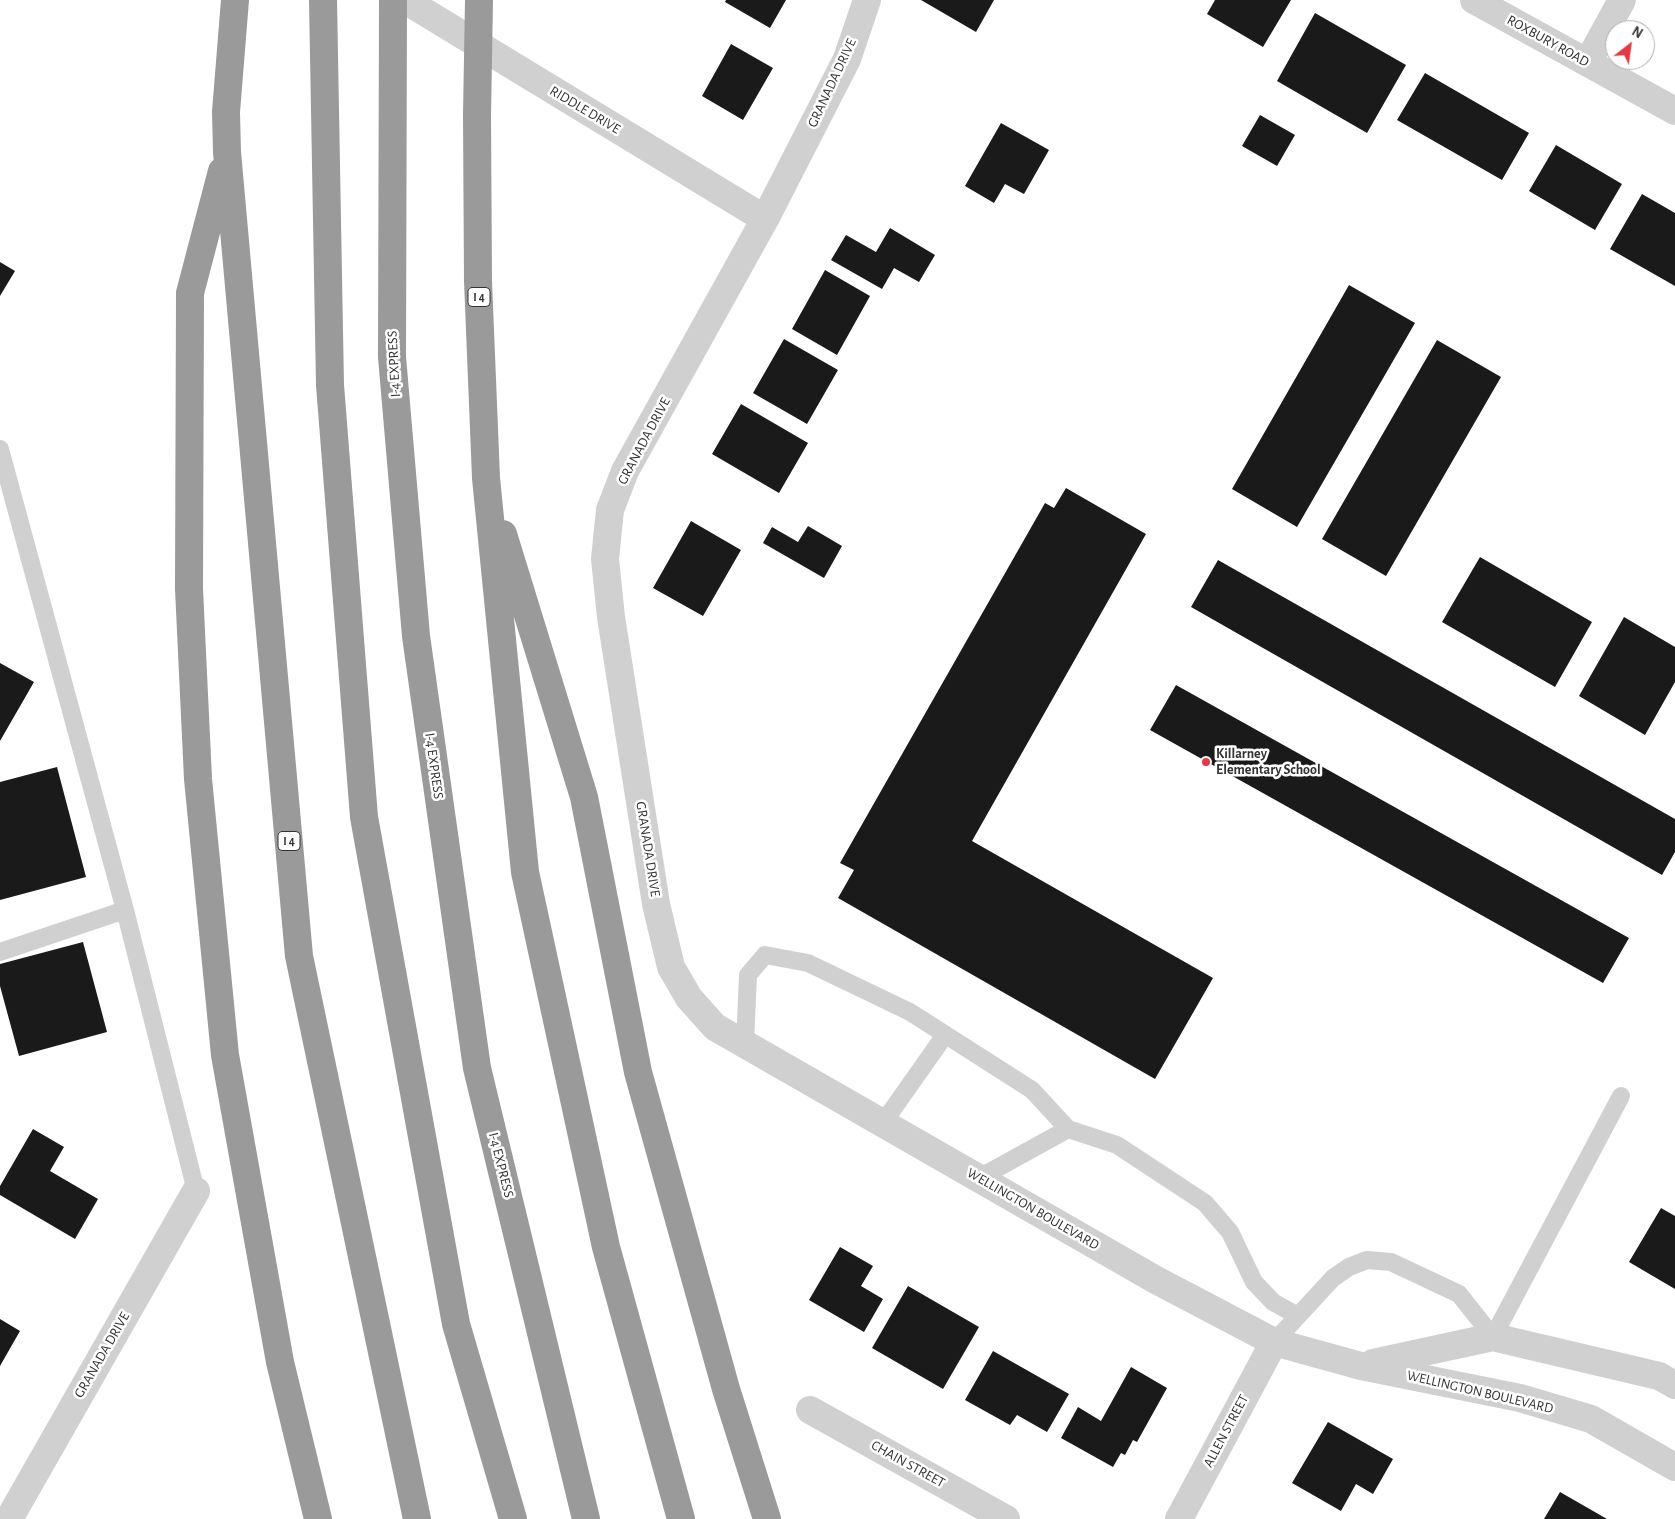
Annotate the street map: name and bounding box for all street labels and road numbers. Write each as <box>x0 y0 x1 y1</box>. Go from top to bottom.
street label: ROXBURY ROAD <box>1504 12 1592 70</box>
street label: GRANADA DRIVE <box>804 36 860 130</box>
street label: RIDDLE DRIVE <box>547 82 623 138</box>
road number: I 4 <box>468 288 490 306</box>
street label: I-4 EXPRESS <box>384 330 404 398</box>
street label: GRANADA DRIVE <box>614 395 674 487</box>
street label: I-4 EXPRESS <box>421 732 447 800</box>
street label: GRANADA DRIVE <box>632 800 664 898</box>
road number: I 4 <box>278 831 300 850</box>
street label: I-4 EXPRESS <box>485 1131 517 1199</box>
street label: WELLINGTON BOULEVARD <box>964 1164 1102 1254</box>
street label: GRANADA DRIVE <box>71 1309 133 1401</box>
street label: WELLINGTON BOULEVARD <box>1405 1367 1555 1417</box>
street label: ALLEN STREET <box>1200 1392 1252 1470</box>
street label: CHAIN STREET <box>868 1437 948 1491</box>

